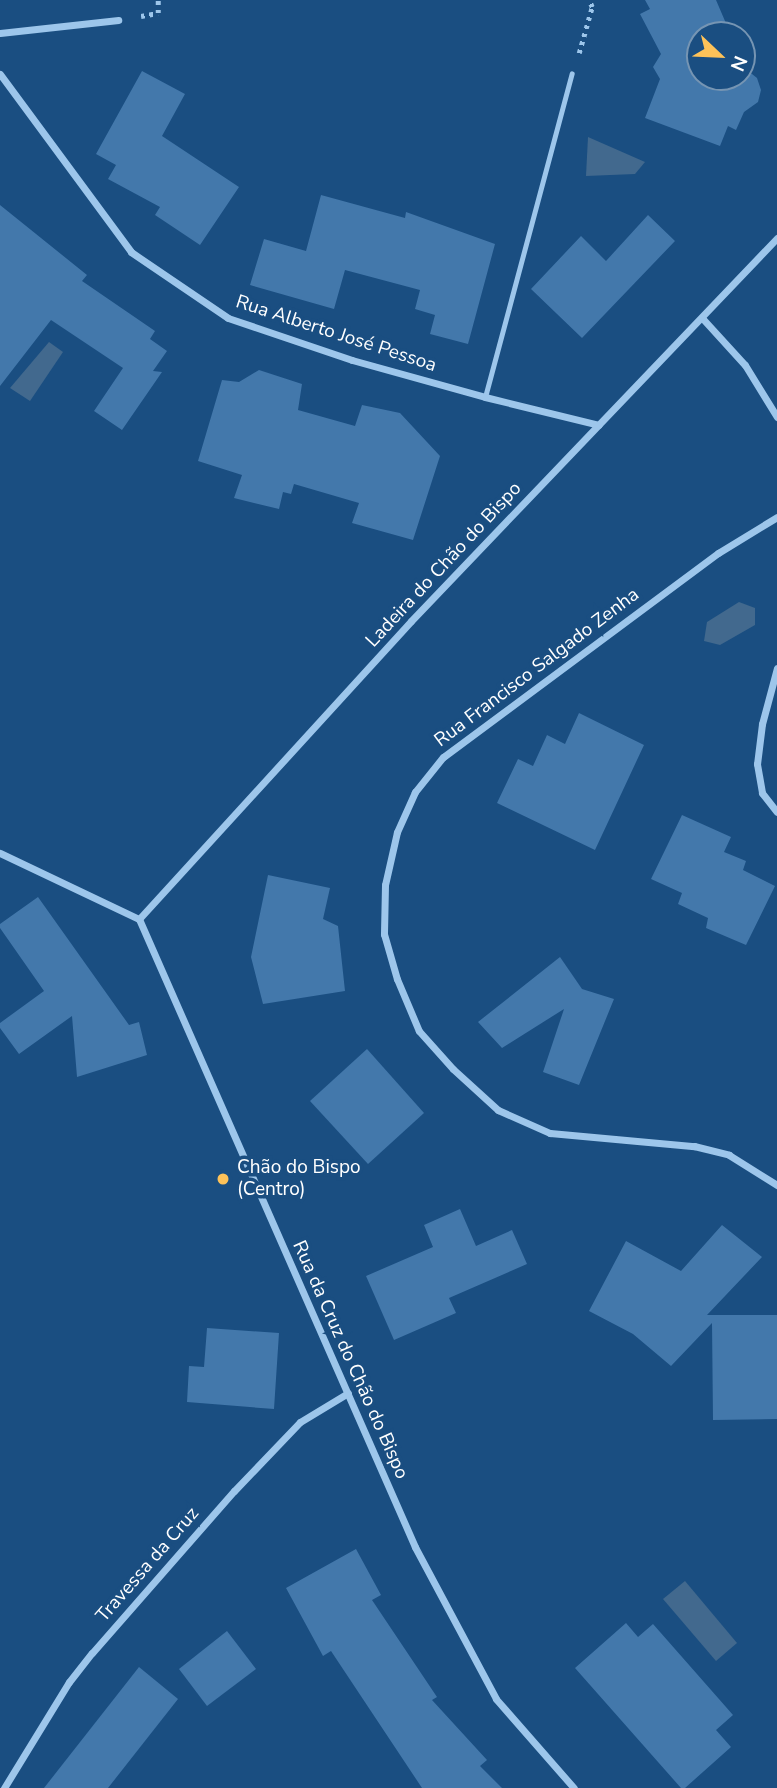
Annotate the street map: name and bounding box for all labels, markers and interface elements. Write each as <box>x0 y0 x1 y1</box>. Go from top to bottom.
north arrow <box>686 21 756 91</box>
text: N <box>724 52 753 75</box>
street label: Rua Alberto José Pessoa <box>233 291 439 377</box>
street label: Ladeira do Chão do Bispo <box>361 478 527 652</box>
street label: Rua Francisco Salgado Zenha <box>430 584 644 752</box>
place label: Chão do Bispo (Centro) <box>237 1157 361 1201</box>
marker: Chão do Bispo (Centro) <box>215 1171 231 1187</box>
street label: Rua da Cruz do Chão do Bispo <box>287 1237 413 1483</box>
street label: Travessa da Cruz <box>92 1503 204 1627</box>

